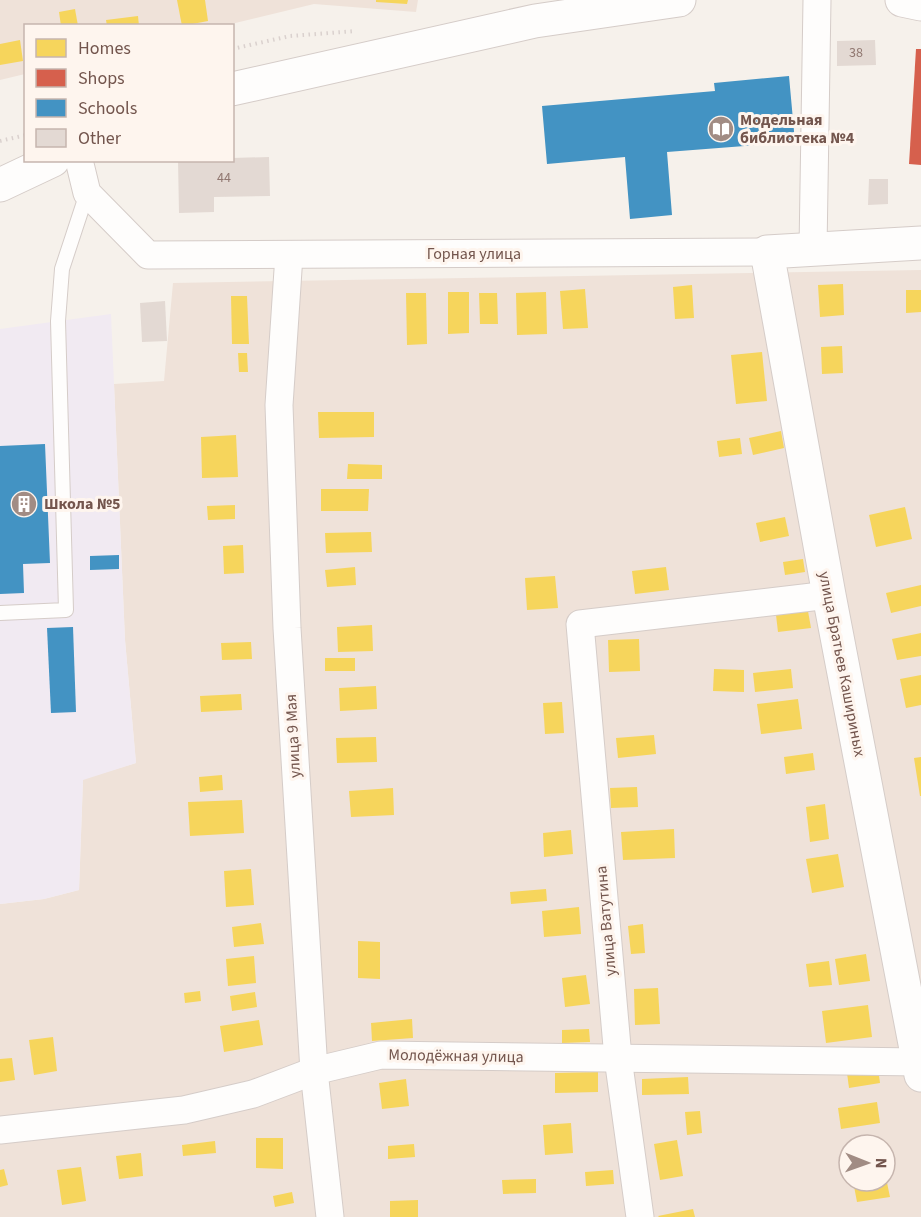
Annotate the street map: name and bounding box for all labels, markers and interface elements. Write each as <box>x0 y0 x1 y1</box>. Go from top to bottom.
legend <box>24 24 234 162</box>
text: Homes <box>78 36 131 61</box>
house number: 38 <box>849 43 863 63</box>
text: Shops <box>78 66 125 91</box>
text: Schools <box>78 96 137 121</box>
place label: Модельная библиотека №4 <box>740 109 855 149</box>
library icon: Модельная библиотека №4 <box>706 114 736 144</box>
text: Other <box>78 126 122 151</box>
house number: 44 <box>217 168 231 188</box>
street label: Горная улица <box>427 243 521 265</box>
building icon: Школа №5 <box>9 489 39 519</box>
place label: Школа №5 <box>44 493 121 515</box>
street label: улица Братьев Кашириных <box>813 569 871 759</box>
street label: улица 9 Мая <box>280 693 306 779</box>
street label: улица Ватутина <box>590 865 622 977</box>
street label: Молодёжная улица <box>388 1044 524 1068</box>
north arrow <box>837 1133 897 1193</box>
text: N <box>870 1158 892 1169</box>

